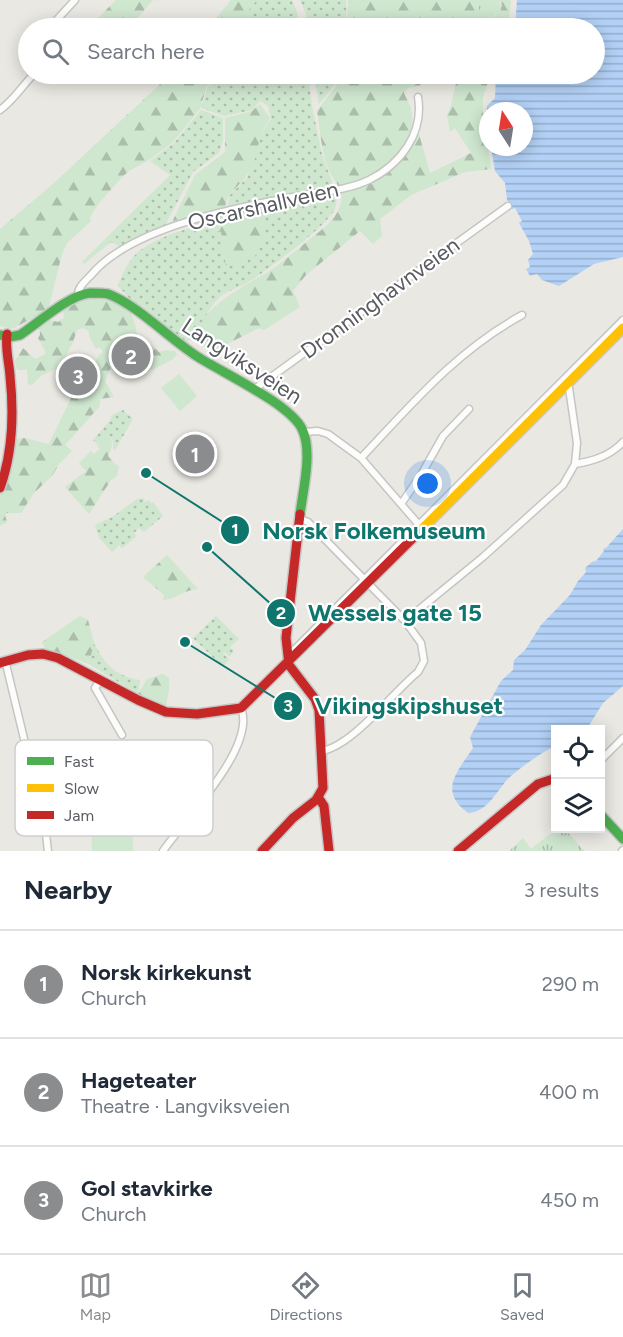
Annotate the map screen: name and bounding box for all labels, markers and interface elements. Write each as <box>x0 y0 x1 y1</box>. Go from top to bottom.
search box <box>18 18 605 84</box>
icon: search <box>39 35 72 68</box>
text: Search here <box>87 38 205 65</box>
north arrow <box>479 102 533 156</box>
street label: Oscarshallveien <box>185 176 341 236</box>
street label: Dronninghavnveien <box>295 231 465 365</box>
street label: Langviksveien <box>177 312 307 410</box>
pin: 2 <box>112 334 150 378</box>
pin: 3 <box>58 354 98 398</box>
pin: 1 <box>176 432 214 476</box>
your location <box>413 469 442 498</box>
callout: Norsk Folkemuseum <box>220 509 498 551</box>
text: Norsk Folkemuseum <box>262 516 486 545</box>
text: 1 <box>231 519 239 541</box>
callout: Wessels gate 15 <box>266 592 494 634</box>
text: Wessels gate 15 <box>308 598 482 627</box>
text: 2 <box>276 602 286 624</box>
callout: Vikingskipshuset <box>273 685 515 727</box>
text: Vikingskipshuset <box>315 691 503 720</box>
text: 3 <box>283 695 293 717</box>
map controls <box>551 725 605 833</box>
button: locate <box>551 725 605 779</box>
legend <box>15 740 213 836</box>
text: Fast <box>64 752 94 771</box>
text: Slow <box>64 779 99 798</box>
button: layers <box>551 779 605 833</box>
text: Jam <box>64 806 94 825</box>
text: Nearby <box>24 874 112 906</box>
text: 3 results <box>524 878 599 902</box>
text: Norsk kirkekunst <box>81 959 252 986</box>
text: 1 <box>39 972 48 996</box>
text: 290 m <box>542 972 599 996</box>
text: Church <box>81 986 146 1010</box>
text: Hageteater <box>81 1067 196 1094</box>
text: 2 <box>38 1080 49 1104</box>
text: 400 m <box>539 1080 599 1104</box>
text: Theatre · Langviksveien <box>81 1094 290 1118</box>
text: Gol stavkirke <box>81 1175 213 1202</box>
text: 3 <box>38 1188 49 1212</box>
text: 450 m <box>540 1188 599 1212</box>
text: Church <box>81 1202 146 1226</box>
tab: Map <box>79 1269 112 1324</box>
tab: Directions <box>269 1269 342 1324</box>
tab: Saved <box>500 1269 544 1324</box>

